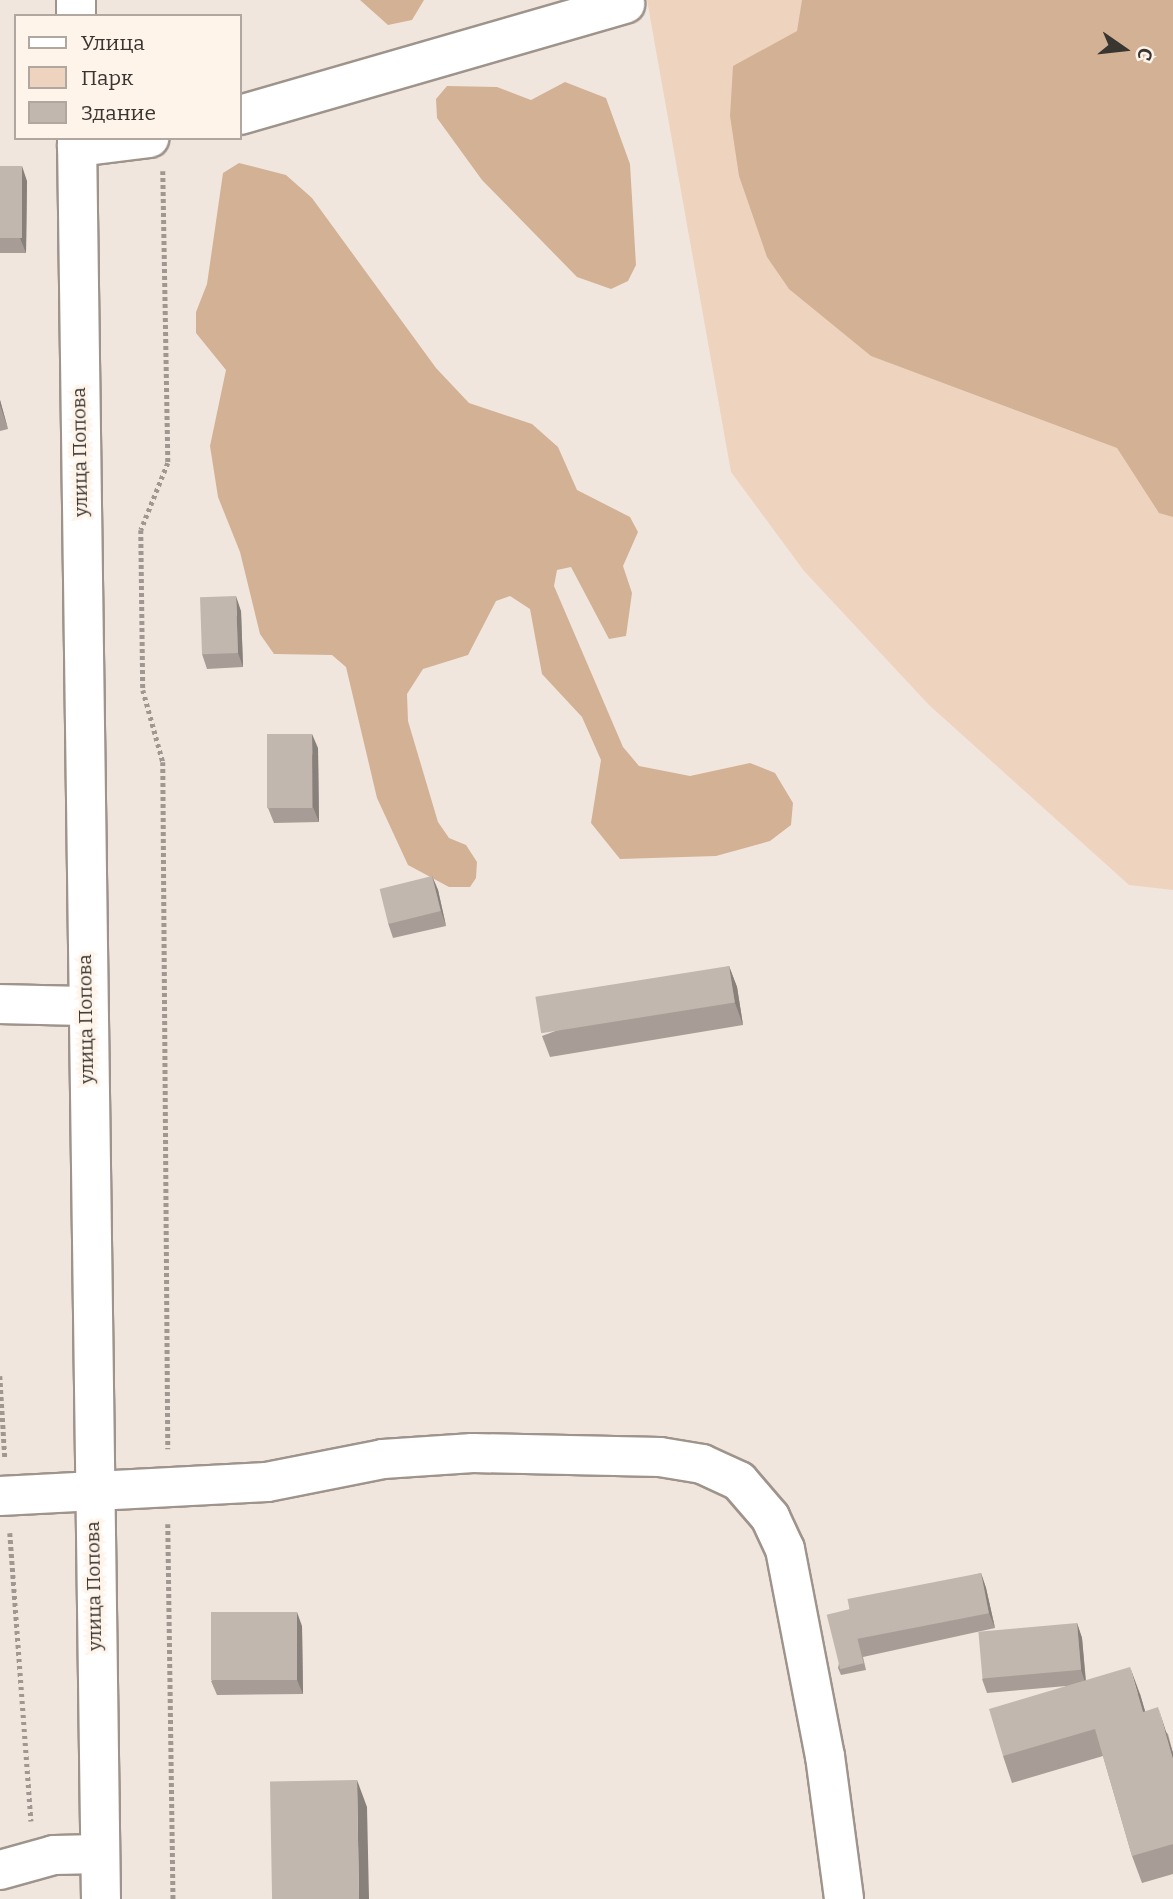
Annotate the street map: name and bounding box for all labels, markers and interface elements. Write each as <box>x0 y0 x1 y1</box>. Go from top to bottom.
legend <box>14 14 242 140</box>
north arrow <box>1089 14 1159 84</box>
text: Улица <box>81 30 145 56</box>
text: С <box>1132 46 1157 63</box>
text: Парк <box>81 65 133 91</box>
text: Здание <box>81 100 156 126</box>
street label: улица Попова <box>67 387 93 517</box>
street label: улица Попова <box>73 954 99 1084</box>
street label: улица Попова <box>81 1521 107 1651</box>

